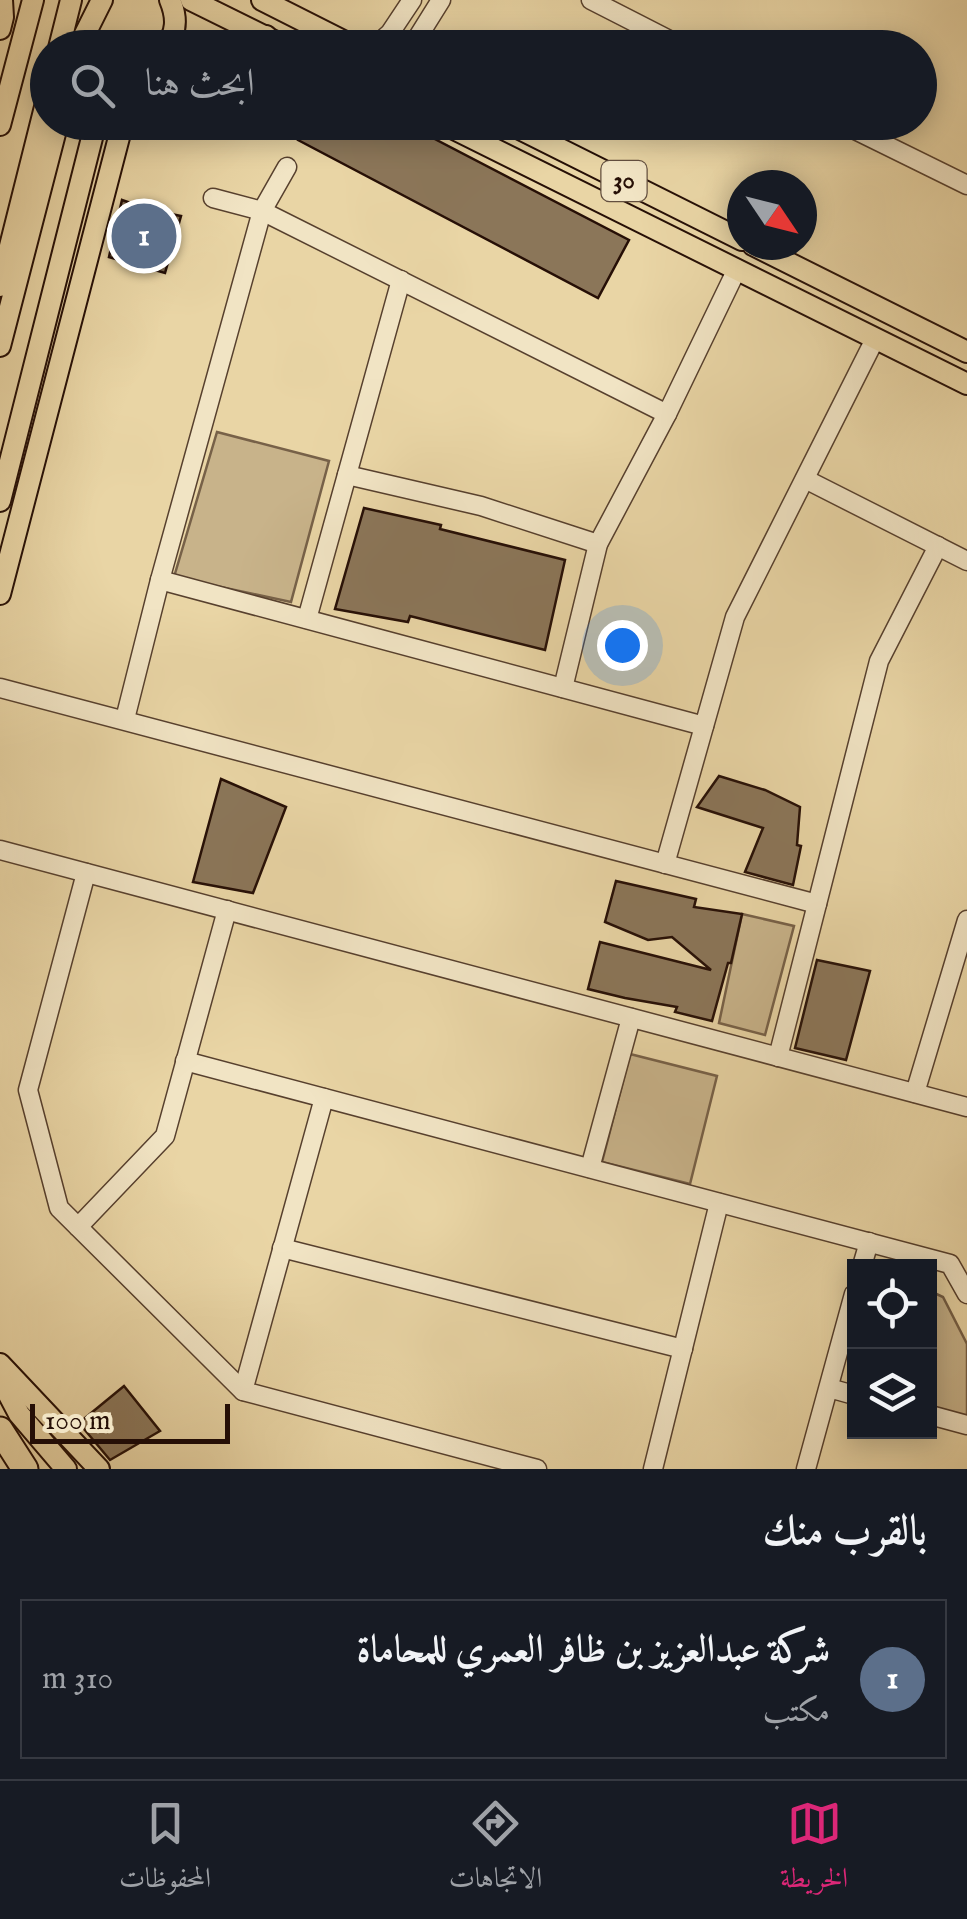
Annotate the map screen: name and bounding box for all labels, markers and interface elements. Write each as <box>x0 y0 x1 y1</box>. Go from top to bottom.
search box <box>30 30 937 140</box>
icon: search <box>65 58 120 113</box>
text: ابحث هنا <box>145 61 255 109</box>
road number: 30 <box>602 161 646 201</box>
north arrow <box>727 170 817 260</box>
pin: 1 <box>112 198 176 274</box>
your location <box>597 620 648 671</box>
map controls <box>847 1259 937 1439</box>
button: locate <box>847 1259 937 1349</box>
button: layers <box>847 1349 937 1439</box>
scale bar <box>30 1399 230 1444</box>
text: 100 m <box>45 1404 111 1439</box>
text: بالقرب منك <box>763 1506 927 1559</box>
text: شركة عبدالعزيز بن ظافر العمري للمحاماة <box>356 1627 830 1675</box>
text: 310 m <box>42 1659 113 1700</box>
text: 1 <box>887 1659 898 1700</box>
text: مكتب <box>763 1692 830 1733</box>
tab: المحفوظات <box>119 1796 211 1905</box>
tab: الاتجاهات <box>449 1796 542 1905</box>
tab: الخريطة <box>780 1796 848 1905</box>

